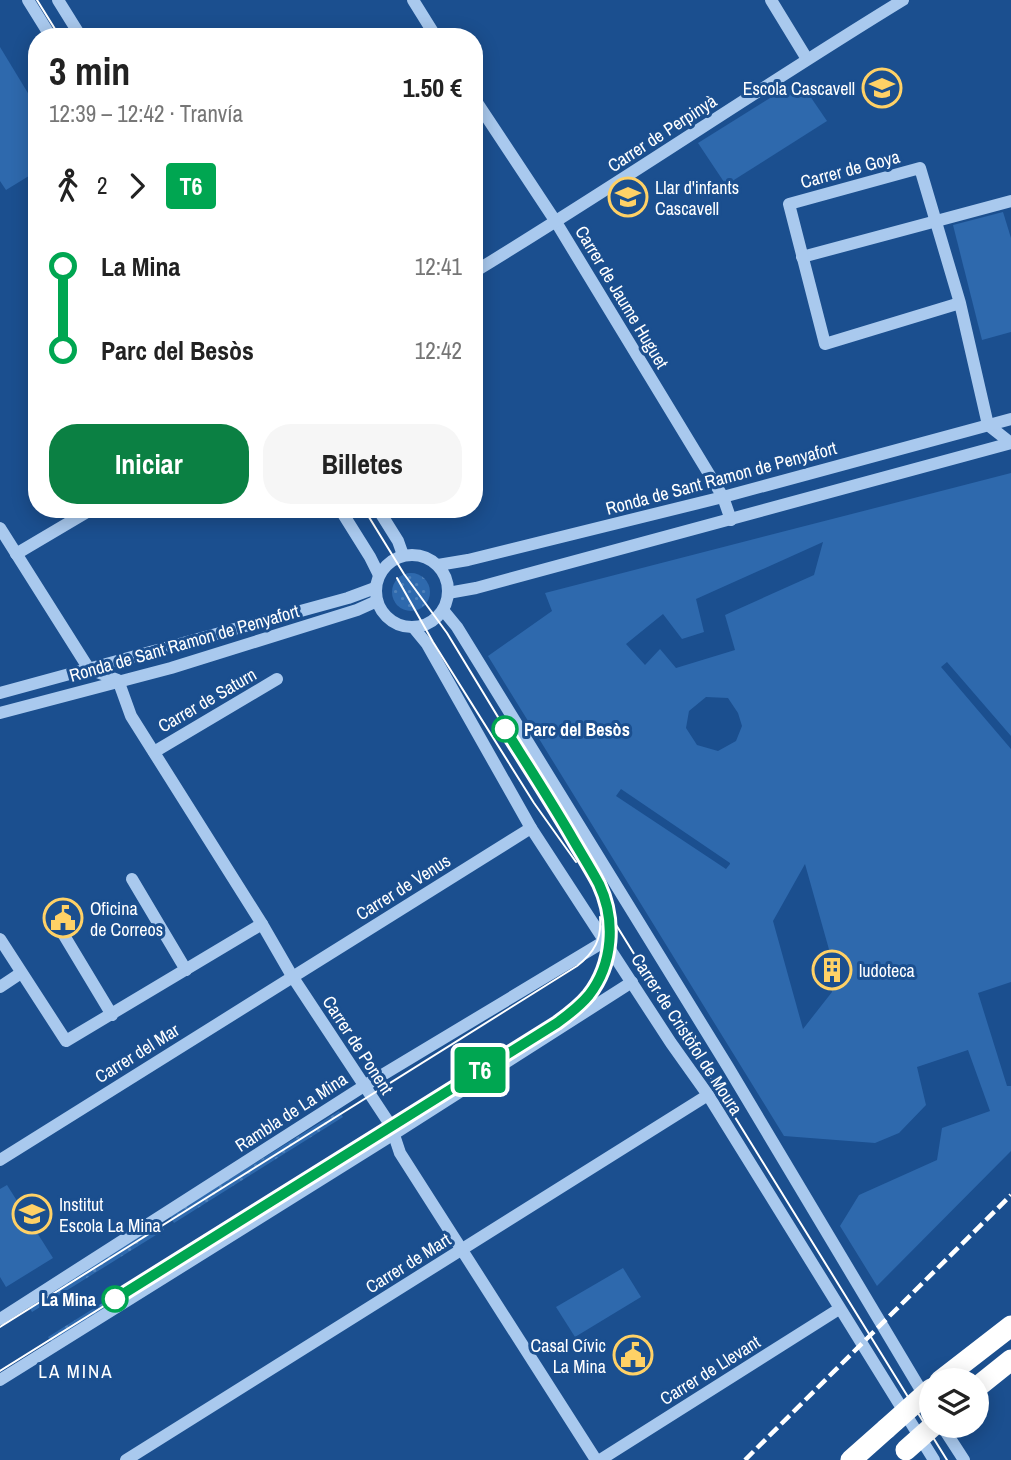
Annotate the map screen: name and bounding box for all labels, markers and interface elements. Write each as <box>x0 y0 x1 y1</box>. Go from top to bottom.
text: 3 min <box>49 46 130 97</box>
school or university icon: Escola Cascavell <box>861 67 903 109</box>
text: 1.50 € <box>403 70 462 105</box>
place label: Escola Cascavell <box>743 76 855 101</box>
street label: Carrer de Perpinyà <box>603 88 721 178</box>
text: 12:39 – 12:42 · Tranvía <box>49 98 243 129</box>
street label: Carrer de Goya <box>798 144 902 194</box>
icon: walk <box>49 167 87 205</box>
icon: forward <box>118 167 156 205</box>
text: 2 <box>97 170 108 201</box>
text: T6 <box>180 170 202 202</box>
place label: Llar d'infants Cascavell <box>655 175 739 221</box>
school or university icon: Llar d'infants Cascavell <box>607 176 649 218</box>
street label: Carrer de Jaume Huguet <box>569 221 675 373</box>
text: La Mina <box>101 249 180 284</box>
text: 12:41 <box>415 251 462 282</box>
text: Parc del Besòs <box>101 333 254 368</box>
text: 12:42 <box>415 335 462 366</box>
button: Iniciar <box>49 424 249 504</box>
button: Billetes <box>263 424 462 504</box>
street label: Ronda de Sant Ramon de Penyafort <box>603 435 839 521</box>
street label: Ronda de Sant Ramon de Penyafort <box>66 598 302 688</box>
street label: Carrer de Saturn <box>153 662 261 738</box>
marker: Parc del Besòs <box>492 716 518 742</box>
place label: Parc del Besòs <box>524 717 630 742</box>
street label: Carrer de Venus <box>351 848 455 926</box>
place label: Oficina de Correos <box>90 896 163 942</box>
public building icon: Oficina de Correos <box>42 897 84 939</box>
street label: Carrer de Cristòfol de Moura <box>625 948 749 1120</box>
building icon: ludoteca <box>811 949 853 991</box>
place label: ludoteca <box>859 958 915 983</box>
street label: Carrer de Ponent <box>317 991 399 1099</box>
street label: Carrer del Mar <box>90 1017 184 1089</box>
line badge: T6 <box>448 1047 512 1093</box>
text: T6 <box>469 1054 491 1086</box>
street label: Rambla de La Mina <box>230 1066 352 1158</box>
place label: Institut Escola La Mina <box>59 1192 161 1238</box>
school or university icon: Institut Escola La Mina <box>11 1193 53 1235</box>
street label: Carrer de Mart <box>361 1227 455 1299</box>
marker: La Mina <box>102 1286 128 1312</box>
place label: La Mina <box>41 1287 97 1312</box>
street label: Carrer de Llevant <box>655 1329 765 1411</box>
place label: Casal Cívic La Mina <box>531 1333 606 1379</box>
public building icon: Casal Cívic La Mina <box>612 1334 654 1376</box>
district label: LA MINA <box>38 1358 114 1384</box>
map controls <box>919 1368 989 1438</box>
button: layers <box>919 1368 989 1438</box>

